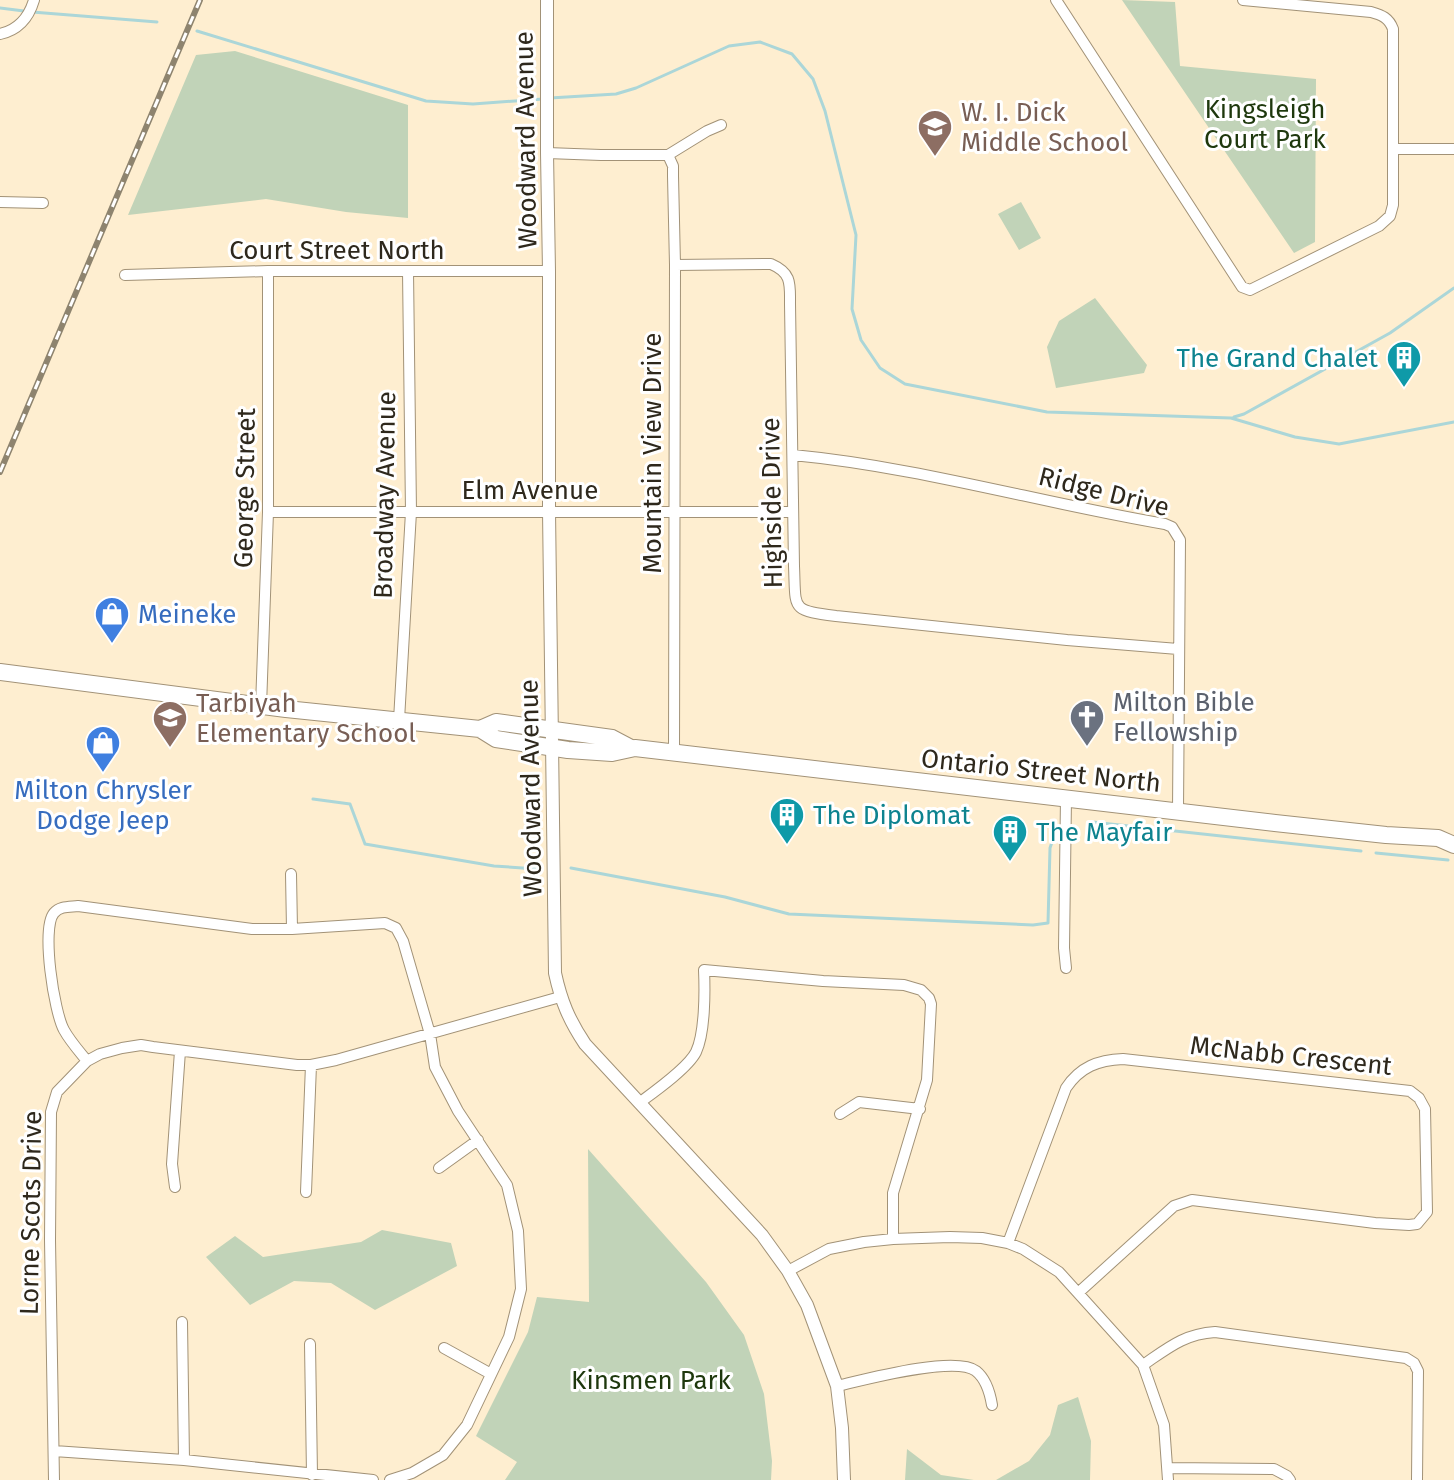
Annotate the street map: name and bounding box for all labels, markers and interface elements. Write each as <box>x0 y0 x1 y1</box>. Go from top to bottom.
street label: Woodward Avenue <box>509 31 543 249</box>
park label: Kingsleigh Court Park <box>1204 94 1327 155</box>
place label: W. I. Dick Middle School <box>961 97 1128 158</box>
school or university icon: W. I. Dick Middle School <box>916 108 954 158</box>
street label: Court Street North <box>229 235 445 266</box>
street label: Mountain View Drive <box>637 332 668 574</box>
building icon: The Grand Chalet <box>1385 339 1423 389</box>
place label: The Grand Chalet <box>1176 343 1379 374</box>
street label: Broadway Avenue <box>368 391 402 599</box>
street label: George Street <box>228 407 262 568</box>
street label: Highside Drive <box>755 417 789 589</box>
street label: Ridge Drive <box>1035 461 1173 523</box>
street label: Elm Avenue <box>462 475 598 506</box>
shop icon: Meineke <box>93 595 131 645</box>
place label: Meineke <box>138 599 236 630</box>
street label: Woodward Avenue <box>514 679 548 897</box>
place label: Milton Bible Fellowship <box>1113 687 1255 748</box>
place label: Tarbiyah Elementary School <box>196 688 416 749</box>
church icon: Milton Bible Fellowship <box>1068 698 1106 748</box>
school or university icon: Tarbiyah Elementary School <box>151 699 189 749</box>
shop icon: Milton Chrysler Dodge Jeep <box>84 724 122 774</box>
street label: Ontario Street North <box>920 743 1162 799</box>
place label: Milton Chrysler Dodge Jeep <box>14 775 192 836</box>
building icon: The Diplomat <box>768 796 806 846</box>
place label: The Diplomat <box>813 800 971 831</box>
building icon: The Mayfair <box>991 813 1029 863</box>
place label: The Mayfair <box>1036 817 1172 848</box>
street label: McNabb Crescent <box>1189 1030 1394 1082</box>
street label: Lorne Scots Drive <box>14 1111 48 1315</box>
park label: Kinsmen Park <box>571 1365 732 1396</box>

